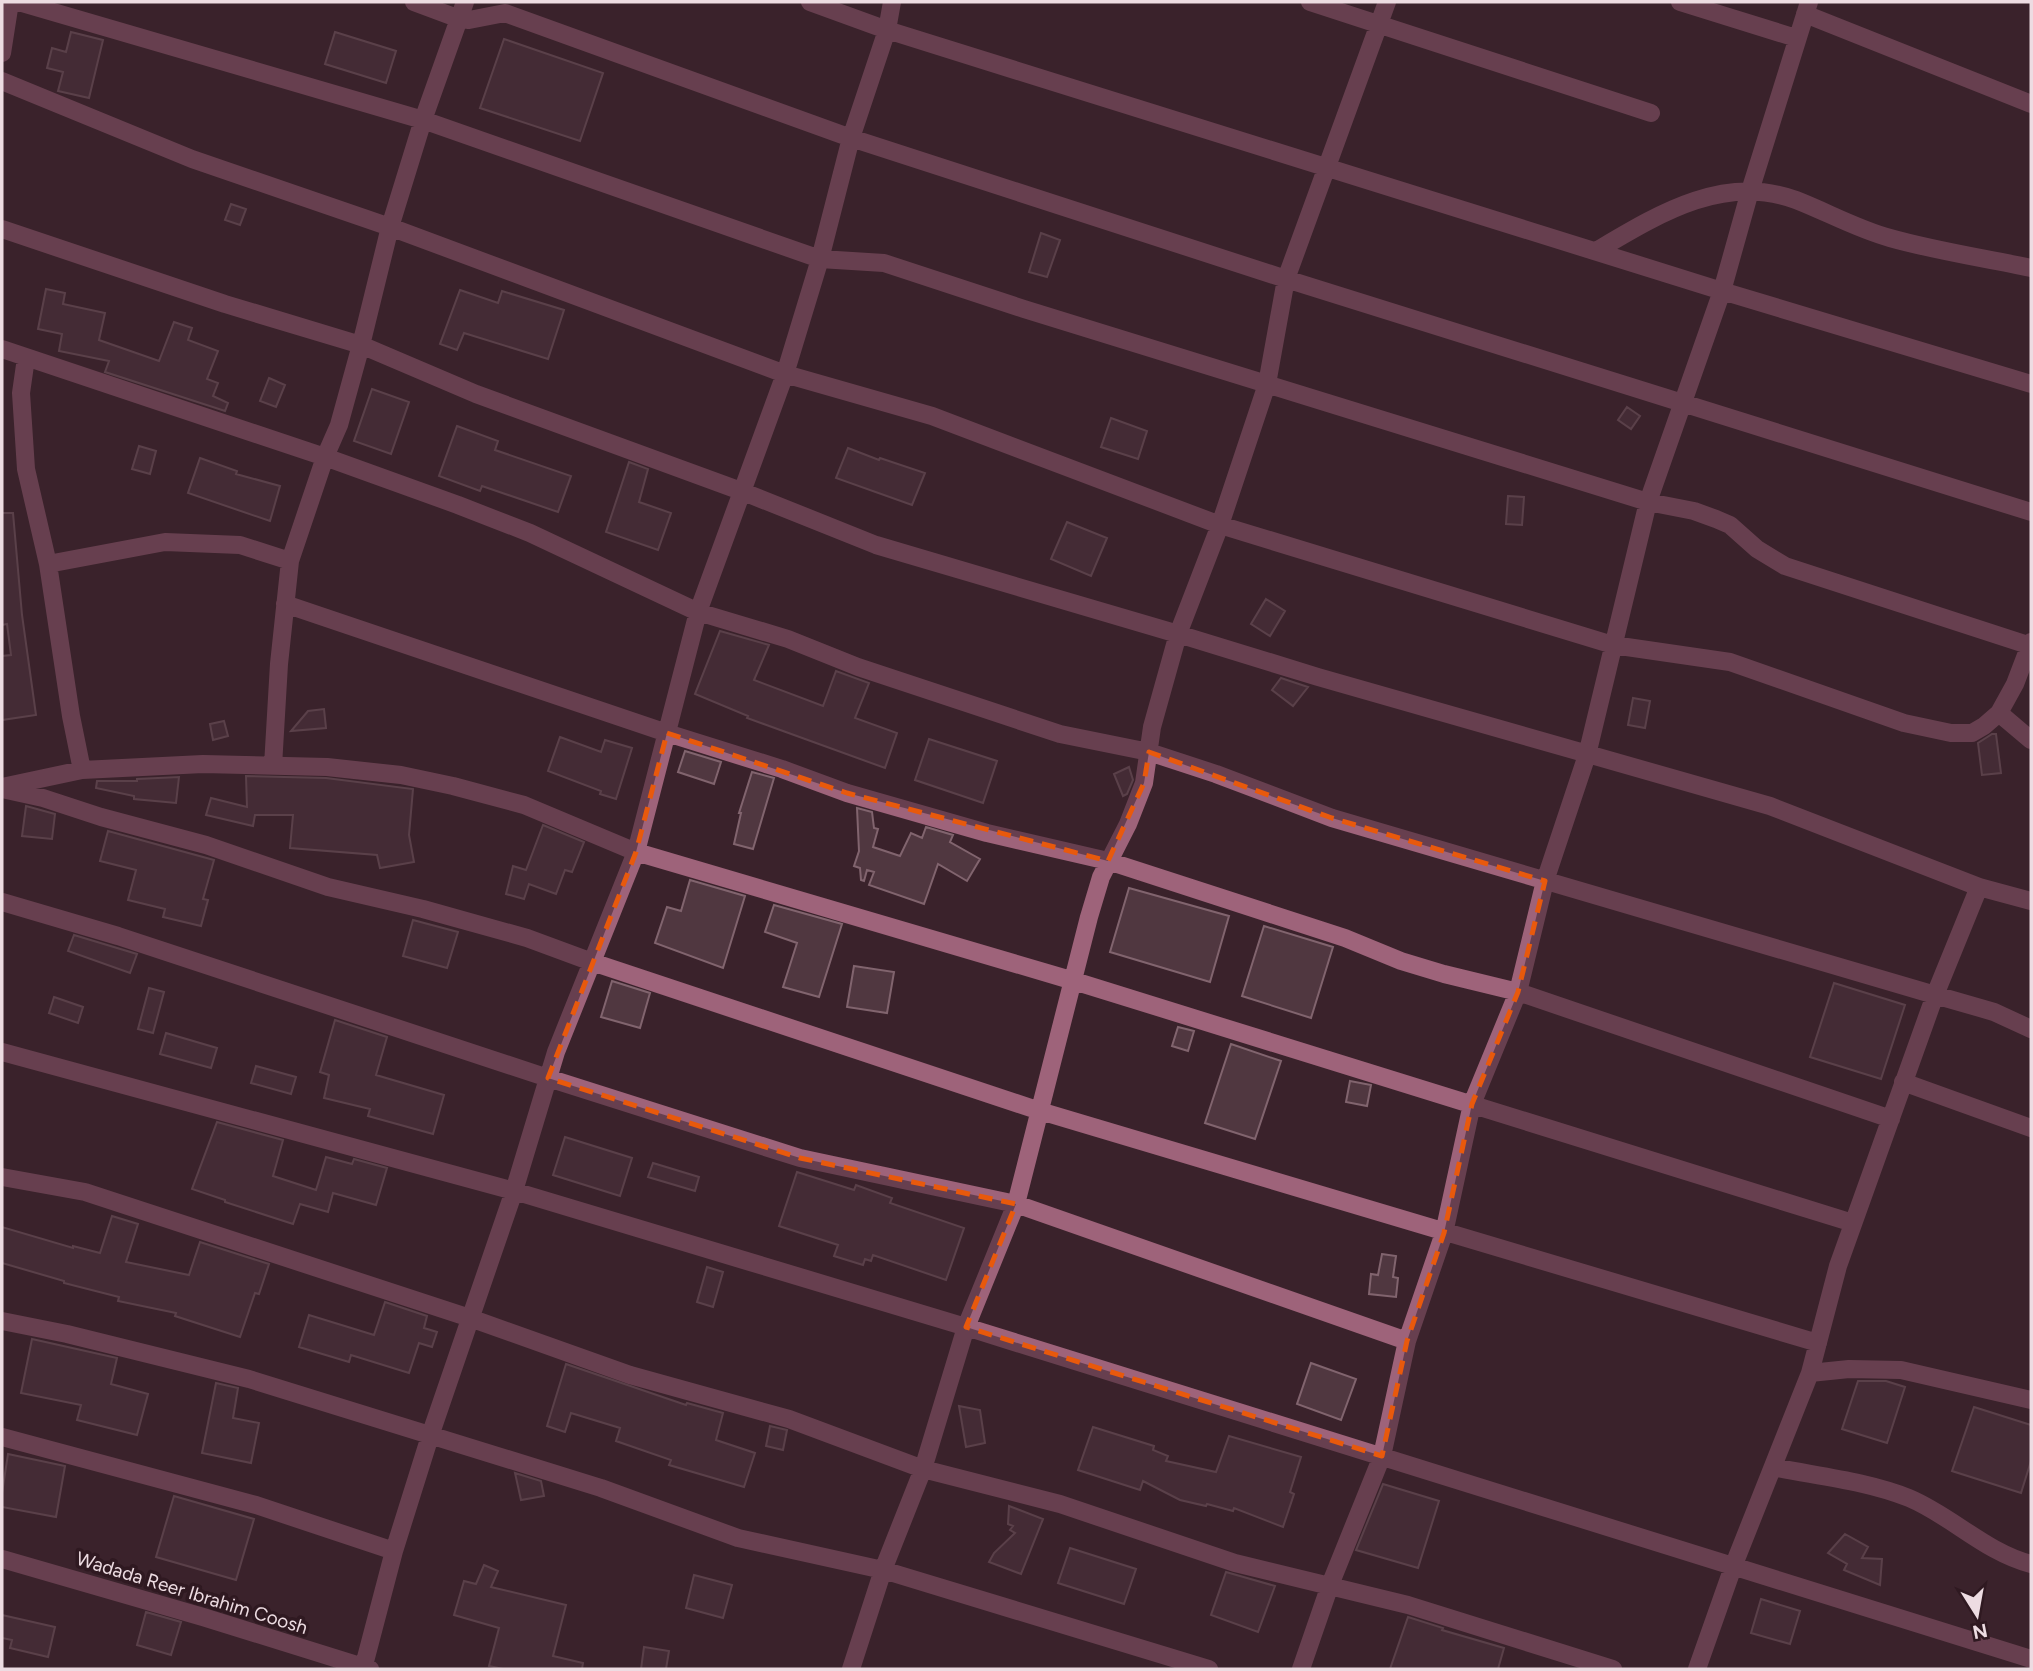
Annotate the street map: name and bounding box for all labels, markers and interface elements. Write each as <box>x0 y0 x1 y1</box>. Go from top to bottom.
street label: Wadada Reer Ibrahim Coosh <box>74 1547 310 1639</box>
north arrow <box>1942 1580 2012 1650</box>
text: N <box>1971 1619 1990 1644</box>

